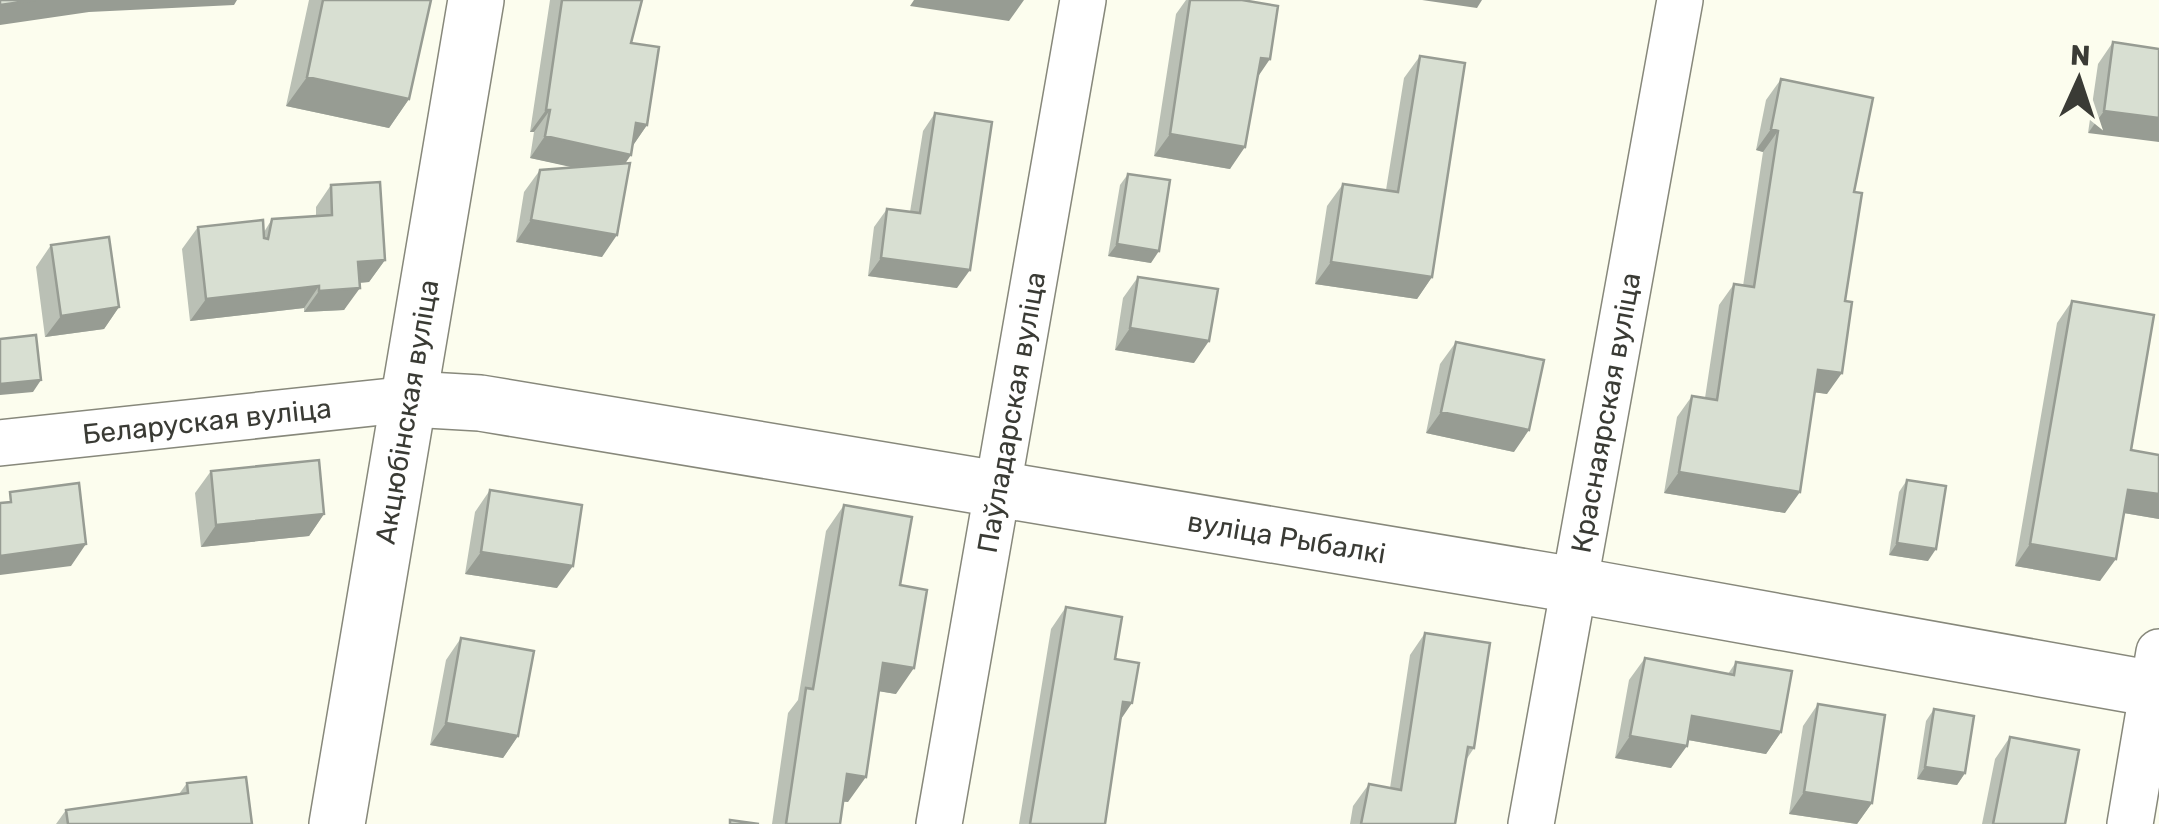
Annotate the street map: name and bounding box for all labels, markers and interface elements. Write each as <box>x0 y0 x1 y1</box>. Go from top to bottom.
north arrow <box>2029 30 2129 130</box>
text: N <box>2069 39 2091 73</box>
street label: Паўладарская вуліца <box>970 269 1052 555</box>
street label: Краснаярская вуліца <box>1564 270 1647 555</box>
street label: Акцюбінская вуліца <box>368 277 445 547</box>
street label: Беларуская вуліца <box>81 391 333 451</box>
street label: вуліца Рыбалкі <box>1185 504 1388 570</box>

